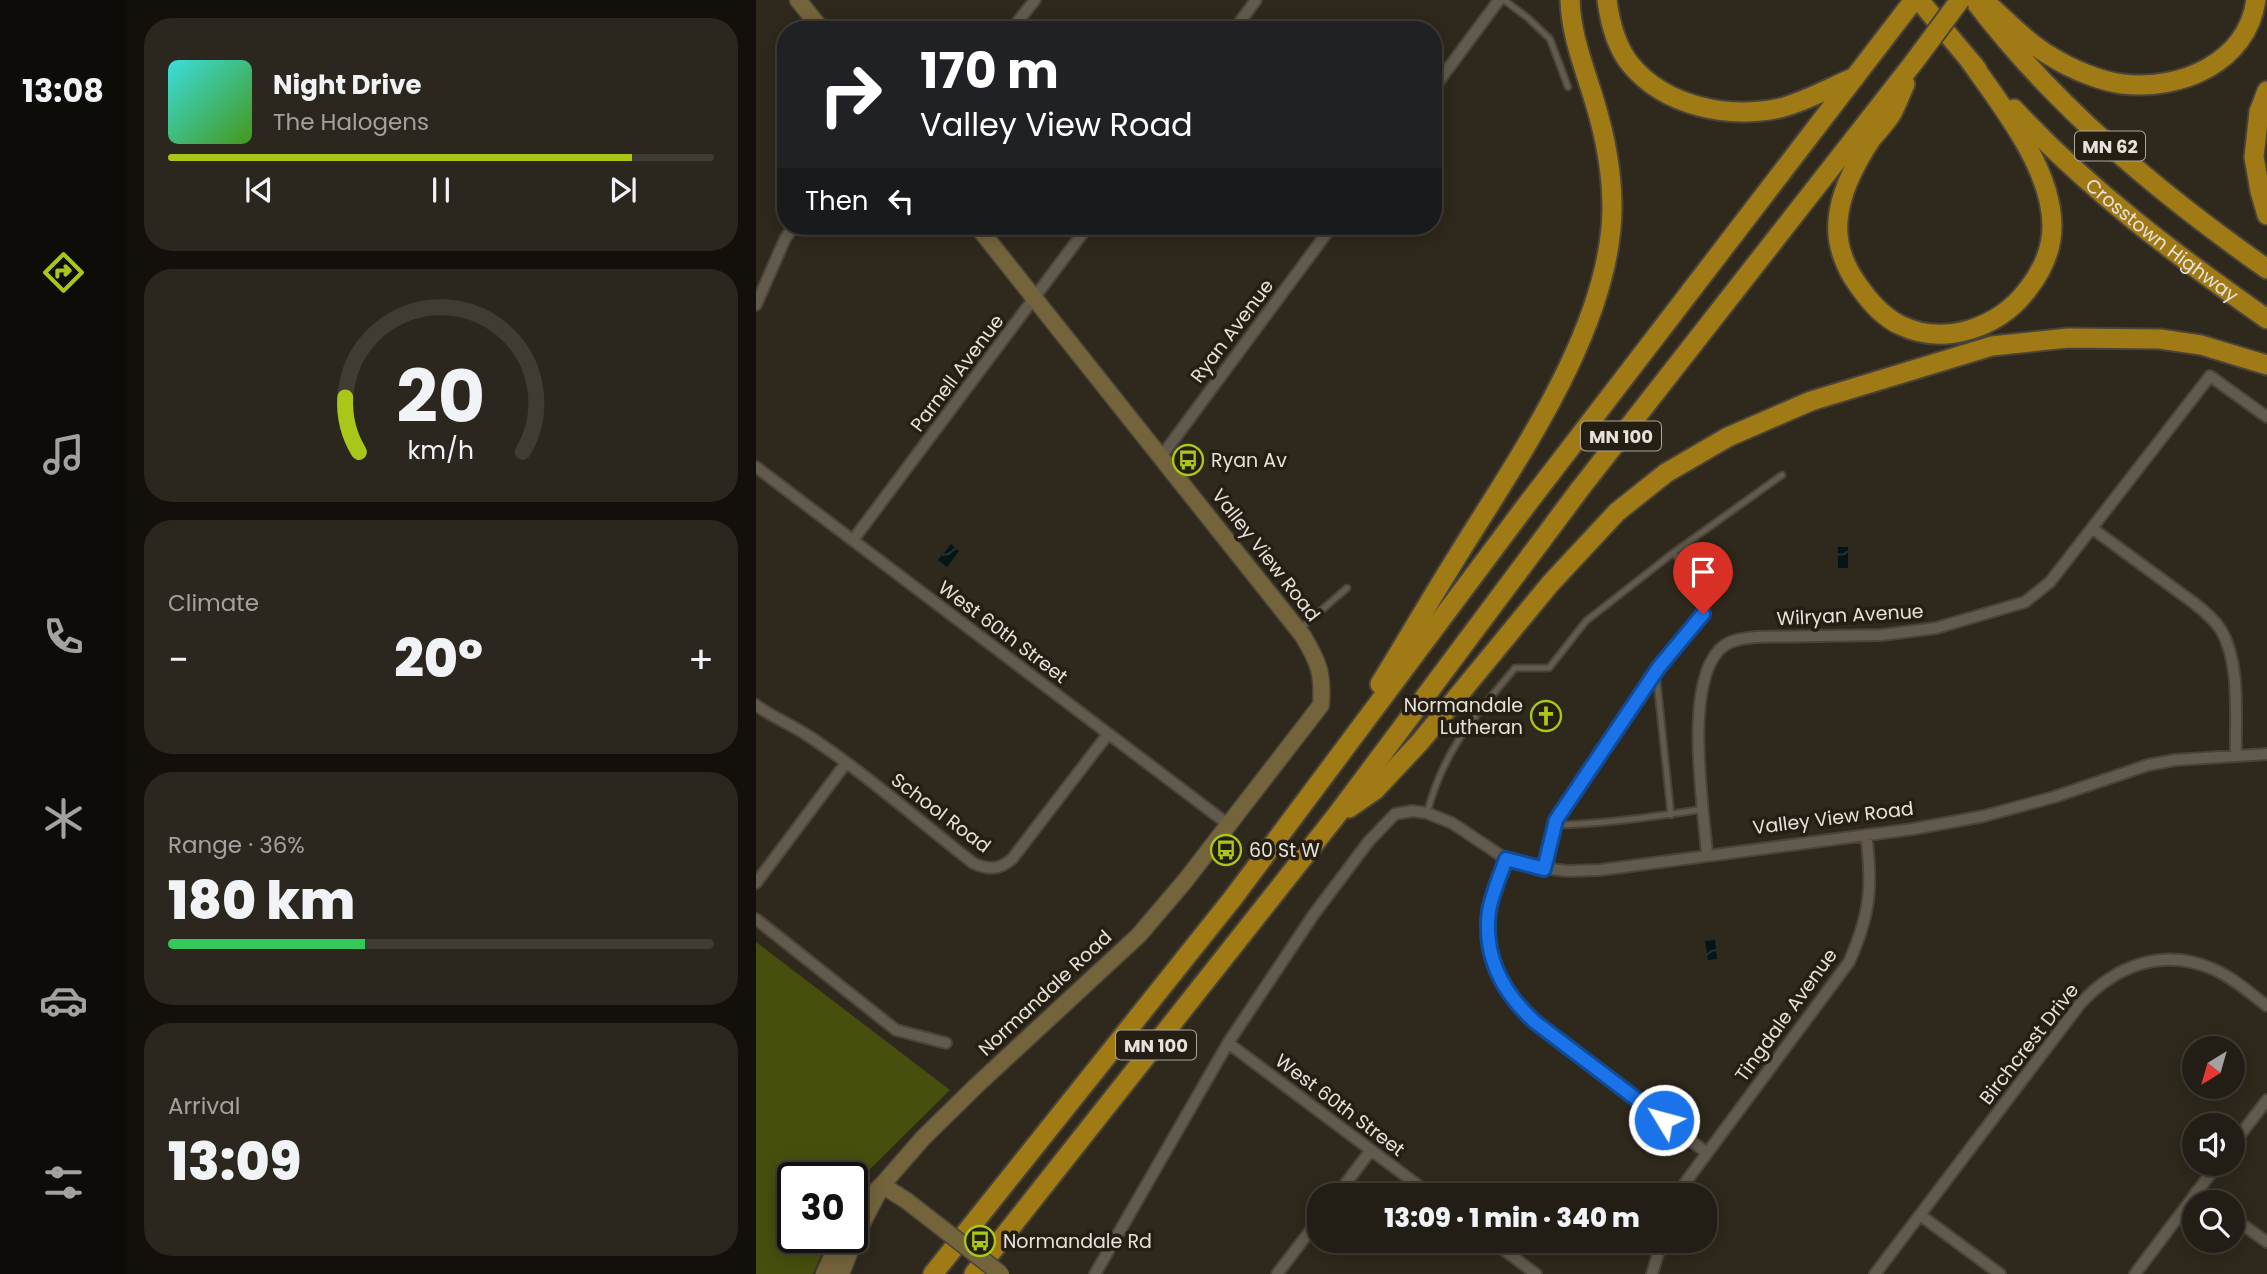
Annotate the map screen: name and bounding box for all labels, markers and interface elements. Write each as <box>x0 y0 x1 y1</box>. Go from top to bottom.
text: 170 m <box>920 37 1059 105</box>
icon: right <box>805 49 896 140</box>
text: Night Drive <box>273 67 421 103</box>
text: 13:08 <box>22 68 104 113</box>
text: Valley View Road <box>920 102 1193 147</box>
text: The Halogens <box>273 106 429 138</box>
road number: MN 62 <box>2075 132 2145 160</box>
icon: previous <box>240 171 278 209</box>
icon: pause <box>422 171 460 209</box>
icon: next <box>604 171 642 209</box>
street label: Crosstown Highway <box>2080 171 2244 308</box>
icon: left <box>882 182 920 220</box>
text: Then <box>805 183 868 219</box>
icon: directions <box>39 248 88 297</box>
street label: Ryan Avenue <box>1184 273 1280 389</box>
street label: Parnell Avenue <box>904 309 1010 437</box>
text: 20 <box>396 346 486 447</box>
road number: MN 100 <box>1581 422 1661 450</box>
icon: music <box>39 430 88 479</box>
text: km/h <box>408 433 474 468</box>
bus stop icon: Ryan Av <box>1171 443 1205 477</box>
place label: Ryan Av <box>1211 447 1287 474</box>
street label: Valley View Road <box>1206 483 1326 627</box>
pin <box>1673 542 1733 614</box>
icon: arrive <box>1684 553 1722 591</box>
street label: West 60th Street <box>933 574 1073 690</box>
text: Climate <box>168 587 259 619</box>
street label: Wilryan Avenue <box>1776 598 1924 632</box>
icon: phone <box>39 612 88 661</box>
text: 20° <box>394 622 483 695</box>
text: − <box>168 633 189 686</box>
text: + <box>688 633 714 686</box>
place label: Normandale Lutheran <box>1404 692 1523 741</box>
church icon: Normandale Lutheran <box>1529 699 1563 733</box>
street label: School Road <box>886 767 996 859</box>
icon: climate <box>39 794 88 843</box>
street label: Valley View Road <box>1751 795 1915 841</box>
text: Range · 36% <box>168 829 305 861</box>
bus stop icon: 60 St W <box>1209 833 1243 867</box>
place label: 60 St W <box>1249 837 1320 864</box>
text: 180 km <box>168 864 355 937</box>
street label: Normandale Road <box>972 924 1118 1062</box>
street label: Tingdale Avenue <box>1728 943 1844 1087</box>
icon: car <box>39 976 88 1025</box>
street label: Birchcrest Drive <box>1973 978 2085 1110</box>
road number: MN 100 <box>1116 1030 1196 1060</box>
north arrow <box>2182 1036 2245 1099</box>
map controls <box>2182 1036 2245 1253</box>
street label: West 60th Street <box>1270 1047 1410 1163</box>
position arrow <box>1627 1083 1701 1157</box>
text: Arrival <box>168 1090 240 1122</box>
button: sound <box>2182 1113 2245 1176</box>
text: 13:09 <box>168 1125 301 1198</box>
icon: filters <box>39 1158 88 1207</box>
speed limit sign: 30 <box>777 1162 868 1253</box>
button: search <box>2182 1190 2245 1253</box>
text: 13:09 · 1 min · 340 m <box>1384 1200 1640 1236</box>
bus stop icon: Normandale Rd <box>963 1224 997 1258</box>
place label: Normandale Rd <box>1003 1228 1152 1255</box>

